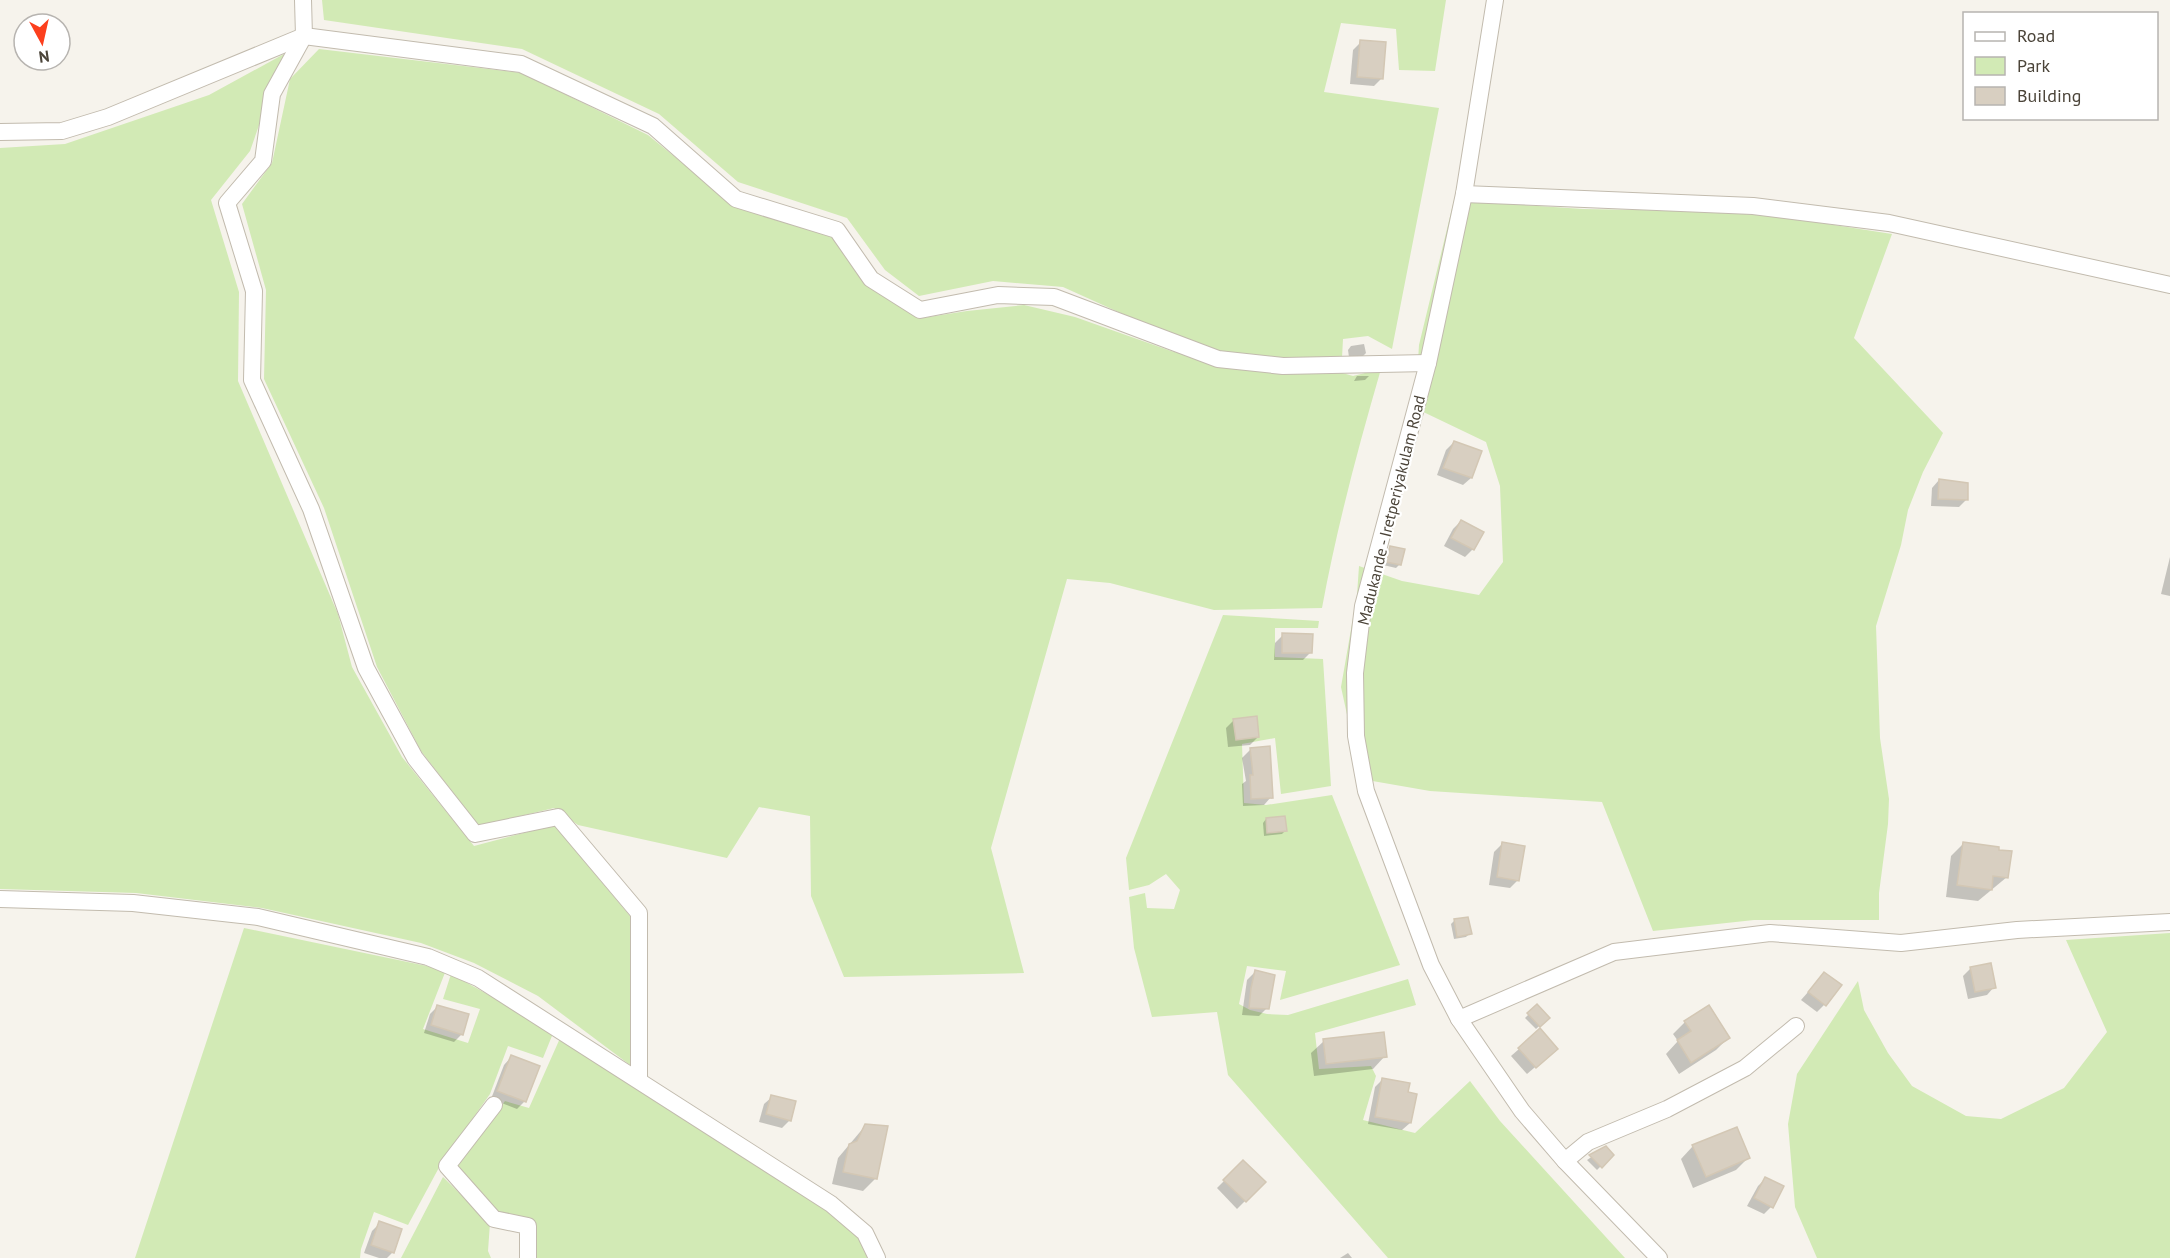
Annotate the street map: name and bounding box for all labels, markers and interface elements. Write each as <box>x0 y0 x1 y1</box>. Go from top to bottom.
north arrow <box>12 12 72 72</box>
legend <box>1963 12 2158 120</box>
text: Road <box>2017 24 2055 47</box>
text: N <box>37 46 51 67</box>
text: Park <box>2017 54 2050 77</box>
text: Building <box>2017 84 2081 107</box>
street label: Madukande - Iretperiyakulam Road <box>1353 393 1429 627</box>

